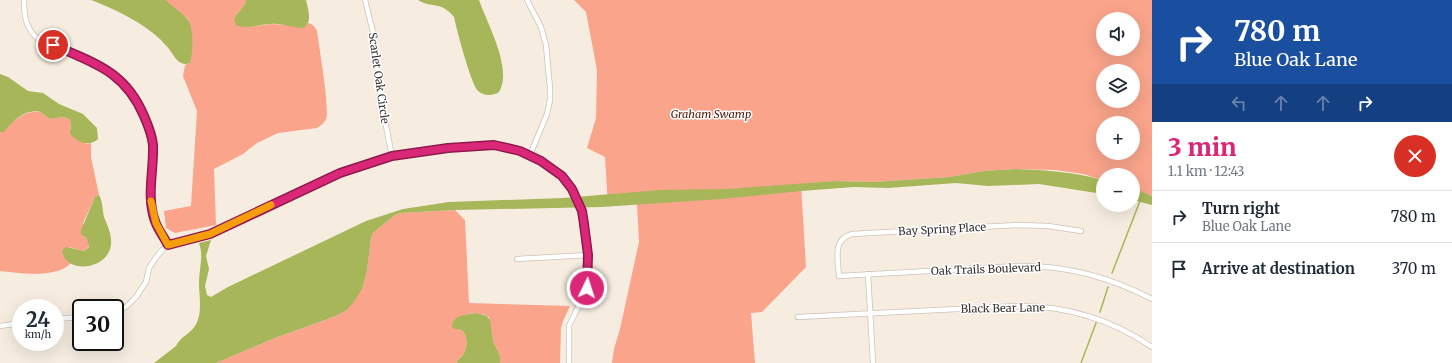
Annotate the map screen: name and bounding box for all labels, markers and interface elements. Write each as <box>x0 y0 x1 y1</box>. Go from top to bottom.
map controls <box>1096 12 1140 212</box>
button: sound <box>1096 12 1140 56</box>
text: 780 m <box>1234 13 1320 49</box>
icon: right <box>1168 16 1220 68</box>
pin <box>36 28 70 62</box>
street label: Scarlet Oak Circle <box>366 31 392 125</box>
icon: arrive <box>42 34 64 56</box>
text: Blue Oak Lane <box>1234 48 1357 71</box>
button: layers <box>1096 64 1140 108</box>
icon: left <box>1228 92 1250 114</box>
icon: ahead <box>1270 92 1292 114</box>
icon: ahead <box>1312 92 1334 114</box>
icon: right <box>1354 92 1376 114</box>
park label: Graham Swamp <box>671 107 751 121</box>
button: + <box>1096 116 1140 160</box>
text: 3 min <box>1168 132 1236 163</box>
button: close <box>1394 135 1436 177</box>
text: 1.1 km · 12:43 <box>1168 163 1245 180</box>
button: − <box>1096 168 1140 212</box>
text: Turn right <box>1202 199 1280 218</box>
icon: right <box>1168 206 1190 228</box>
text: 780 m <box>1391 207 1436 226</box>
text: Blue Oak Lane <box>1202 218 1291 235</box>
street label: Bay Spring Place <box>898 220 987 238</box>
icon: arrive <box>1168 258 1190 280</box>
text: Arrive at destination <box>1202 259 1355 278</box>
text: 370 m <box>1392 259 1436 278</box>
street label: Oak Trails Boulevard <box>931 260 1042 278</box>
position arrow <box>566 267 608 309</box>
speed limit sign: 30 <box>72 299 124 351</box>
street label: Black Bear Lane <box>961 300 1046 316</box>
text: 24 <box>26 307 50 332</box>
text: km/h <box>25 328 51 341</box>

